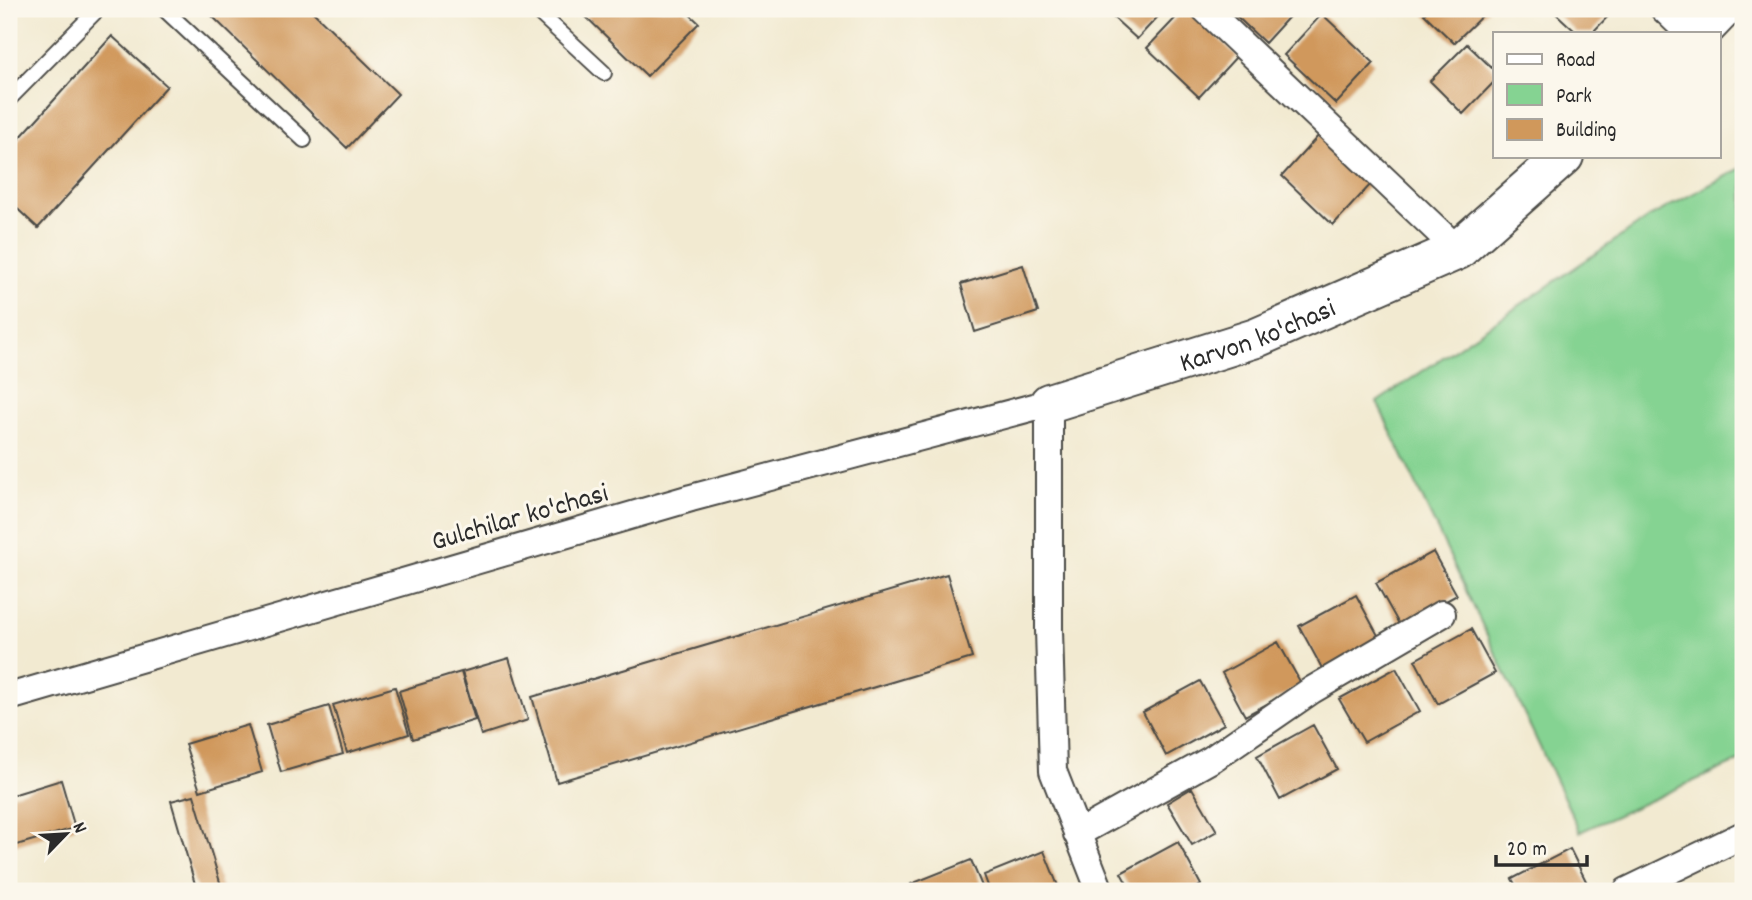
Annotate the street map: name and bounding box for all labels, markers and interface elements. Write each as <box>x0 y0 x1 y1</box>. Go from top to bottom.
legend <box>1493 32 1720 158</box>
text: Road <box>1556 47 1595 77</box>
text: Park <box>1556 83 1592 113</box>
text: Building <box>1556 117 1616 147</box>
street label: Karvon ko'chasi <box>1175 291 1343 386</box>
street label: Gulchilar ko'chasi <box>427 475 613 564</box>
north arrow <box>32 799 102 869</box>
text: N <box>64 818 92 838</box>
scale bar <box>1496 823 1588 867</box>
text: 20 m <box>1507 836 1547 866</box>

